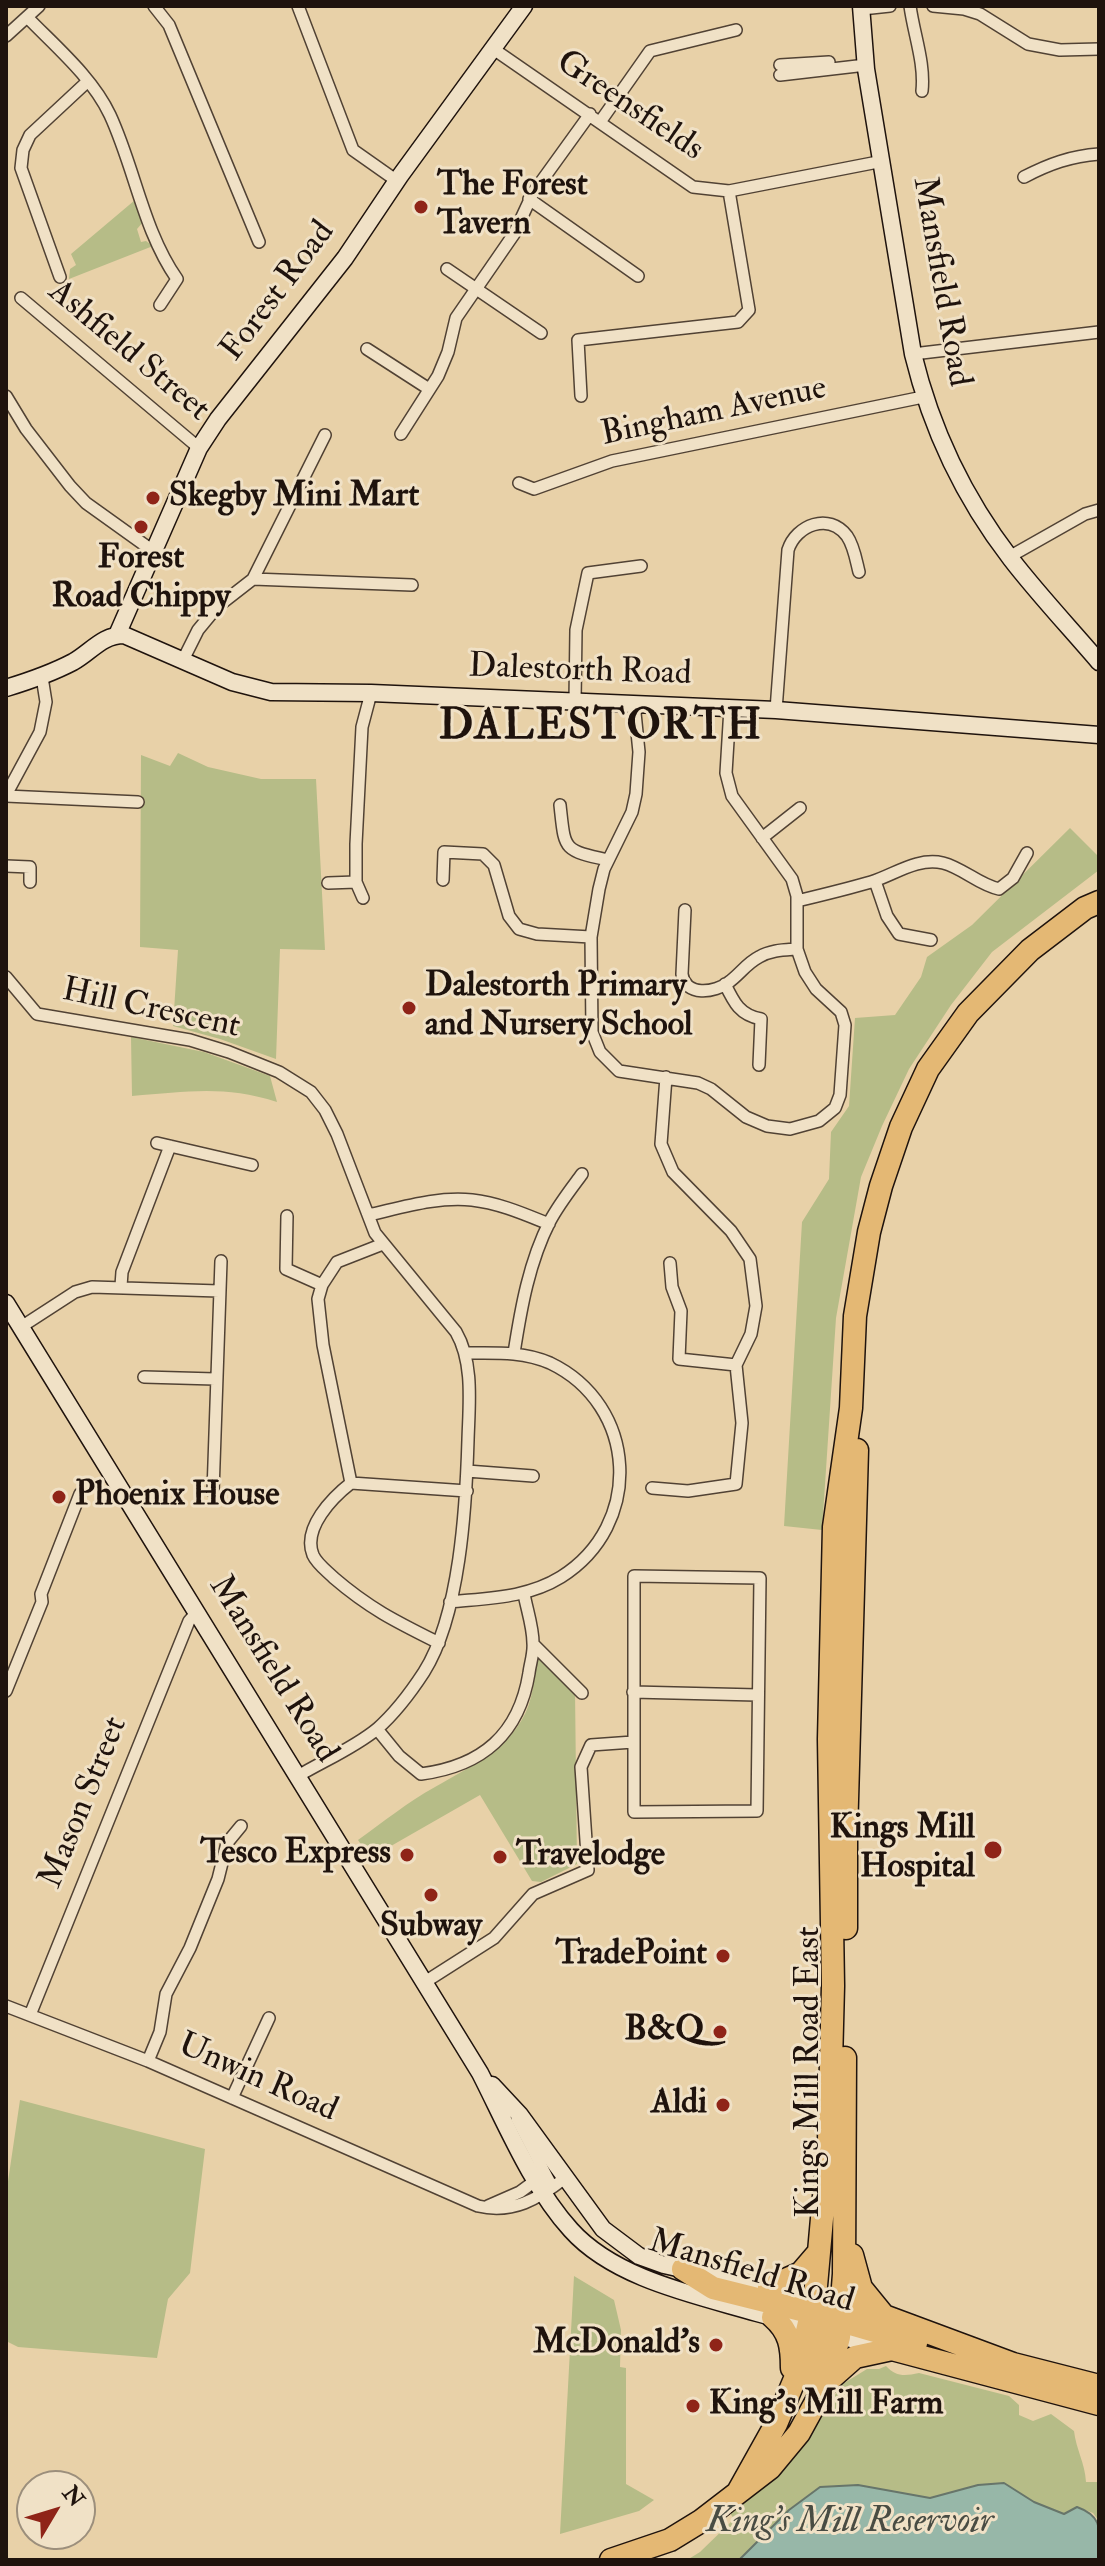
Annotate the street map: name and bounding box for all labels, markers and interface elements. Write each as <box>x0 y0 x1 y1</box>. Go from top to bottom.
street label: Greensfields <box>548 43 710 171</box>
place label: The Forest Tavern <box>437 167 588 246</box>
street label: Mansfield Road <box>901 174 979 390</box>
marker: The Forest Tavern <box>412 198 430 216</box>
street label: Forest Road <box>213 214 345 370</box>
street label: Ashfield Street <box>39 273 217 431</box>
street label: Bingham Avenue <box>598 369 830 457</box>
place label: Skegby Mini Mart <box>169 478 419 518</box>
marker: Skegby Mini Mart <box>144 489 162 507</box>
marker: Forest Road Chippy <box>132 518 150 536</box>
place label: Forest Road Chippy <box>51 540 231 620</box>
street label: Dalestorth Road <box>468 648 692 696</box>
district label: DALESTORTH <box>439 704 763 754</box>
place label: Dalestorth Primary and Nursery School <box>425 968 693 1048</box>
street label: Hill Crescent <box>58 971 244 1049</box>
marker: Dalestorth Primary and Nursery School <box>400 999 418 1017</box>
place label: Phoenix House <box>75 1477 279 1517</box>
marker: Phoenix House <box>50 1488 68 1506</box>
street label: Mansfield Road <box>198 1569 346 1771</box>
street label: Mason Street <box>32 1711 138 1895</box>
place label: Kings Mill Hospital <box>830 1810 975 1890</box>
place label: Tesco Express <box>200 1835 391 1875</box>
place label: Travelodge <box>516 1837 665 1877</box>
marker: Kings Mill Hospital <box>982 1839 1004 1861</box>
marker: Tesco Express <box>398 1846 416 1864</box>
marker: Travelodge <box>491 1848 509 1866</box>
marker: Subway <box>422 1886 440 1904</box>
place label: Subway <box>380 1908 482 1948</box>
street label: Kings Mill Road East <box>791 1926 831 2218</box>
place label: TradePoint <box>556 1936 707 1976</box>
marker: TradePoint <box>714 1947 732 1965</box>
place label: B&Q <box>625 2012 704 2052</box>
marker: B&Q <box>711 2023 729 2041</box>
street label: Unwin Road <box>171 2026 343 2132</box>
place label: Aldi <box>651 2085 707 2125</box>
marker: Aldi <box>714 2096 732 2114</box>
street label: Mansfield Road <box>644 2222 858 2324</box>
place label: McDonald's <box>534 2325 700 2365</box>
marker: McDonald's <box>707 2336 725 2354</box>
place label: King's Mill Farm <box>709 2386 943 2426</box>
marker: King's Mill Farm <box>684 2397 702 2415</box>
north arrow <box>16 2470 96 2550</box>
text: N <box>56 2480 90 2513</box>
water label: King's Mill Reservoir <box>707 2501 993 2545</box>

